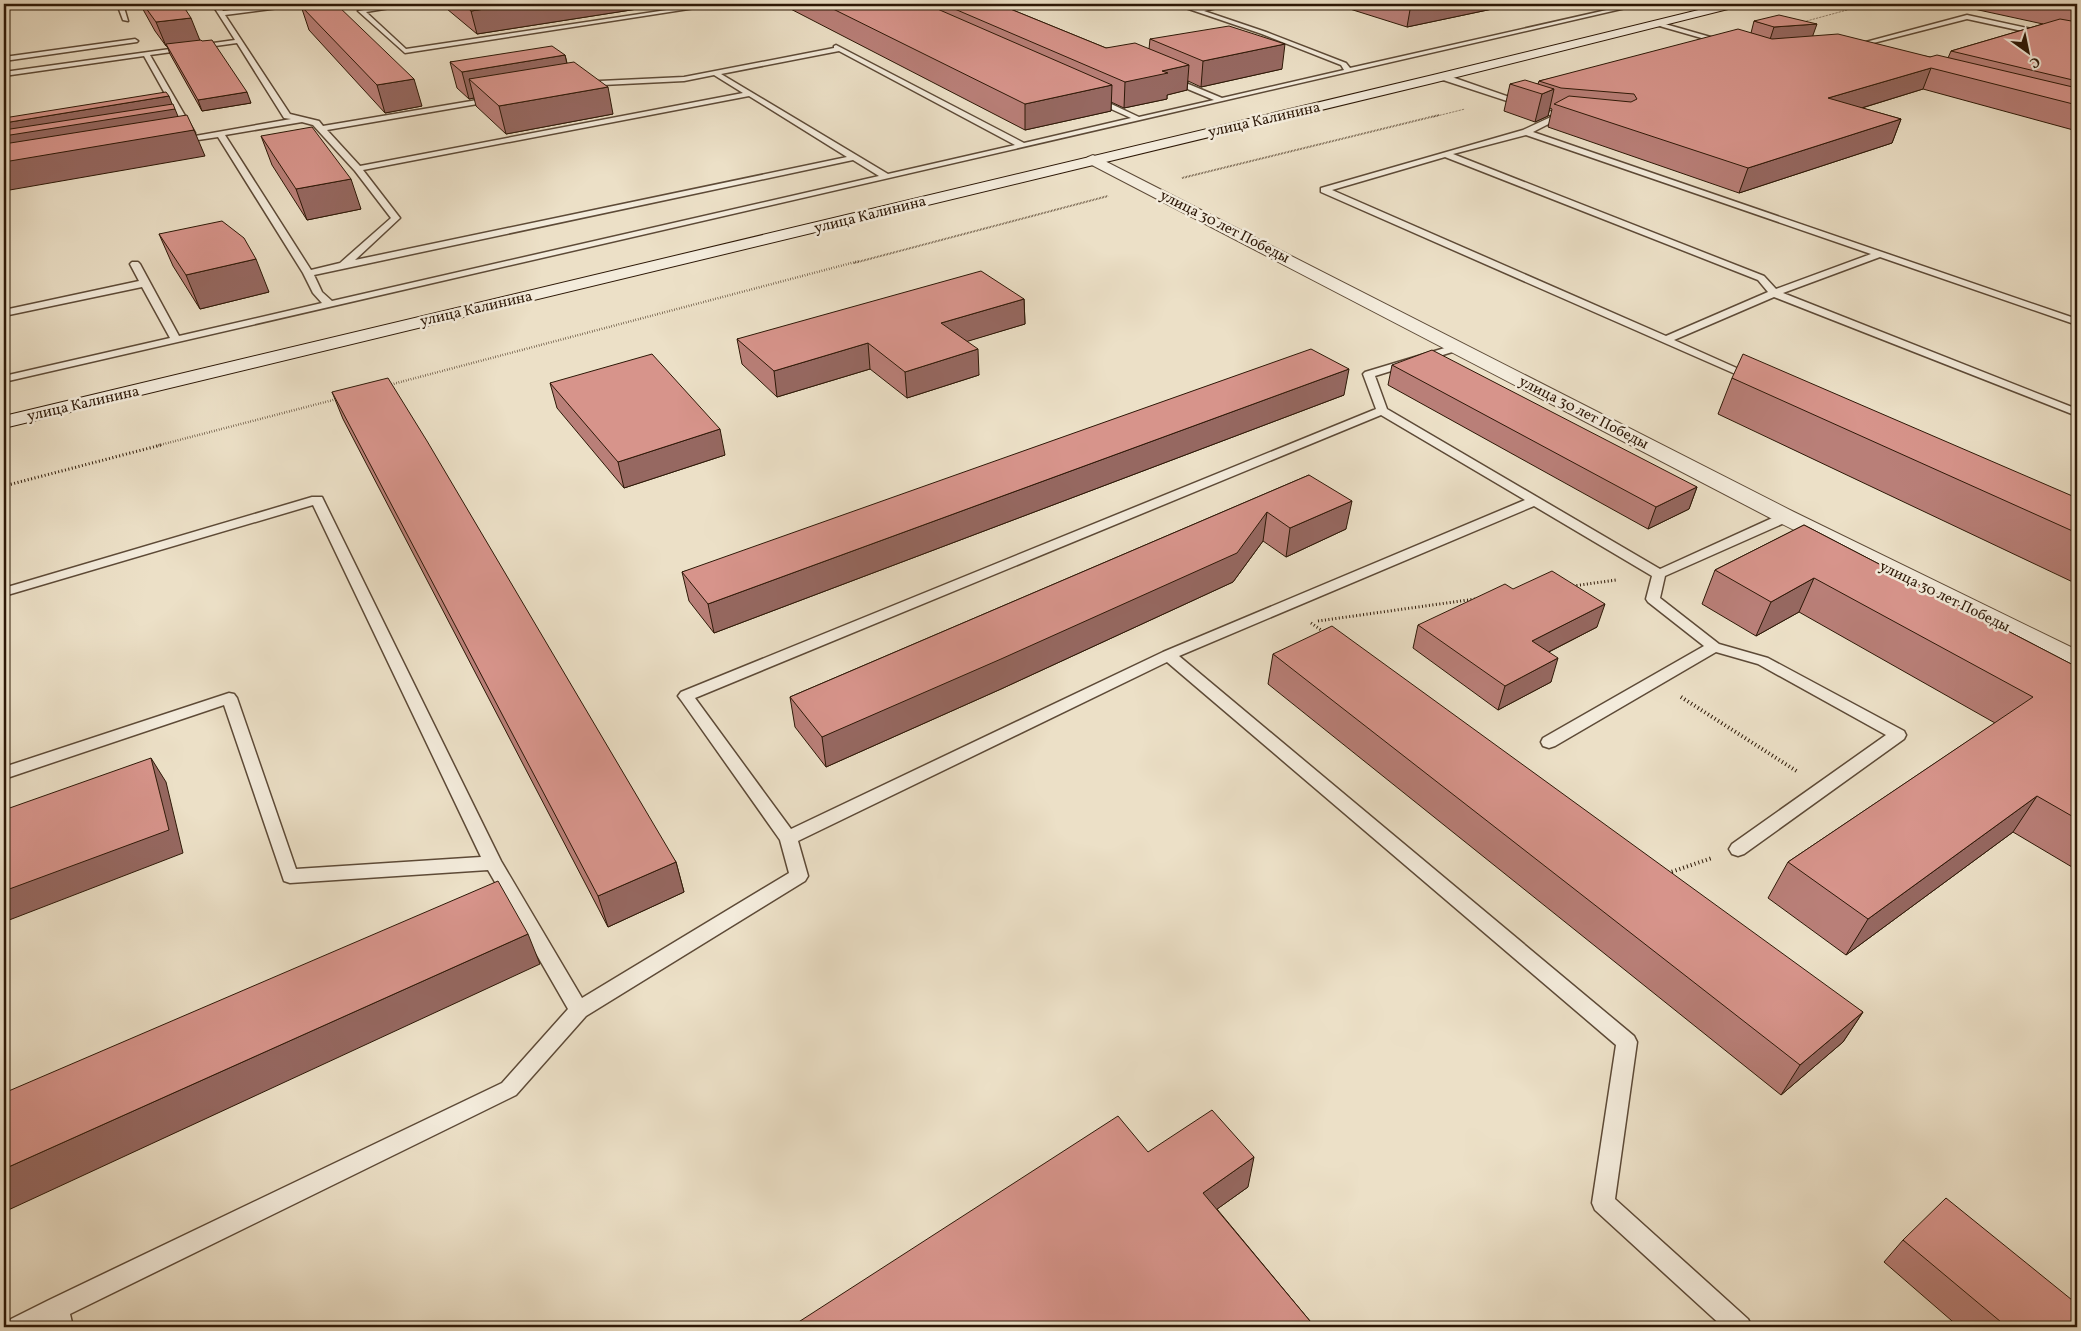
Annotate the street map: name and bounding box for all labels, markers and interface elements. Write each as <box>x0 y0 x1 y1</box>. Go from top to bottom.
north arrow <box>2004 28 2054 78</box>
text: С <box>2025 51 2043 72</box>
street label: улица Калинина <box>1206 97 1323 144</box>
street label: улица 30 лет Победы <box>1156 185 1293 269</box>
street label: улица Калинина <box>812 191 929 240</box>
street label: улица Калинина <box>418 286 535 333</box>
street label: улица 30 лет Победы <box>1515 371 1652 455</box>
street label: улица Калинина <box>25 381 142 428</box>
street label: улица 30 лет Победы <box>1875 557 2014 638</box>

